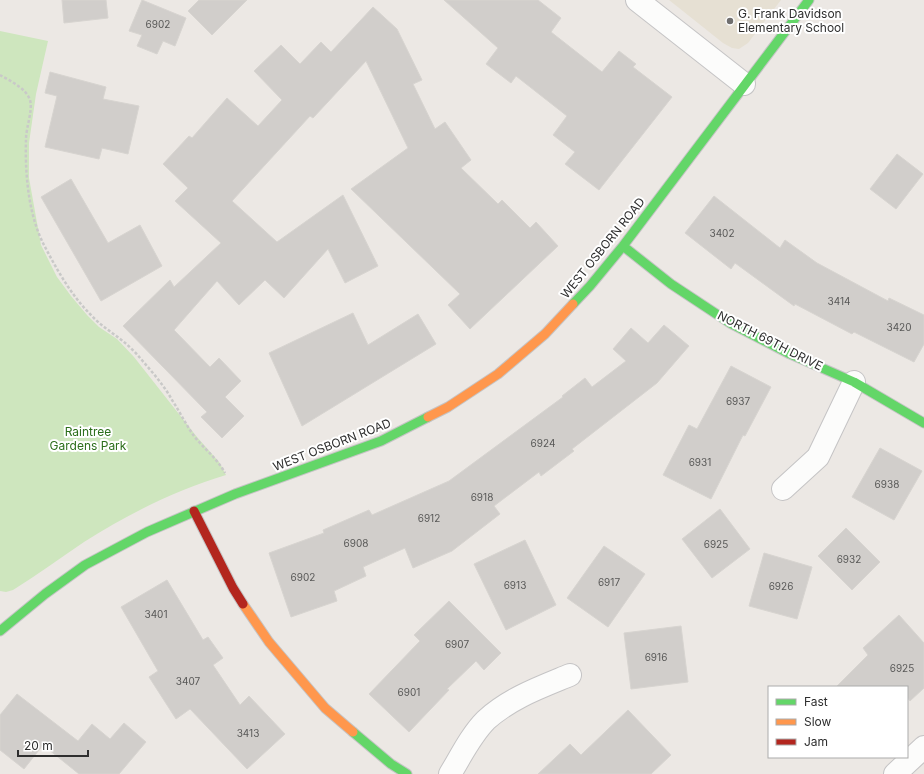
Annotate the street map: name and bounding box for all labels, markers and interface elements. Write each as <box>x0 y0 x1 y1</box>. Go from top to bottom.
place label: G. Frank Davidson Elementary School <box>738 6 844 35</box>
marker: G. Frank Davidson Elementary School <box>725 16 735 26</box>
house number: 6902 <box>146 18 170 30</box>
street label: WEST OSBORN ROAD <box>557 194 648 301</box>
house number: 3402 <box>709 227 735 239</box>
house number: 3414 <box>828 295 850 307</box>
street label: NORTH 69TH DRIVE <box>715 308 825 374</box>
house number: 3420 <box>886 321 912 333</box>
house number: 6937 <box>726 395 750 407</box>
street label: WEST OSBORN ROAD <box>271 415 393 474</box>
park label: Raintree Gardens Park <box>50 424 127 453</box>
house number: 6924 <box>531 437 555 449</box>
house number: 6931 <box>689 456 711 468</box>
house number: 6938 <box>875 478 899 490</box>
house number: 6918 <box>471 491 493 503</box>
house number: 6912 <box>418 512 440 524</box>
house number: 6908 <box>344 537 368 549</box>
house number: 6925 <box>704 538 728 550</box>
house number: 6932 <box>837 553 861 565</box>
house number: 6902 <box>291 571 315 583</box>
house number: 6917 <box>598 576 620 588</box>
house number: 6913 <box>504 579 526 591</box>
house number: 6926 <box>769 580 793 592</box>
house number: 3401 <box>144 608 168 620</box>
house number: 6907 <box>445 638 469 650</box>
house number: 6916 <box>645 651 667 663</box>
house number: 6925 <box>890 662 914 674</box>
house number: 3407 <box>176 675 201 687</box>
house number: 6901 <box>398 686 420 698</box>
legend <box>768 686 908 758</box>
text: Fast <box>804 694 828 709</box>
text: Slow <box>804 714 832 729</box>
house number: 3413 <box>237 727 259 739</box>
scale bar <box>18 732 88 758</box>
text: Jam <box>804 734 828 749</box>
text: 20 m <box>24 738 53 753</box>

